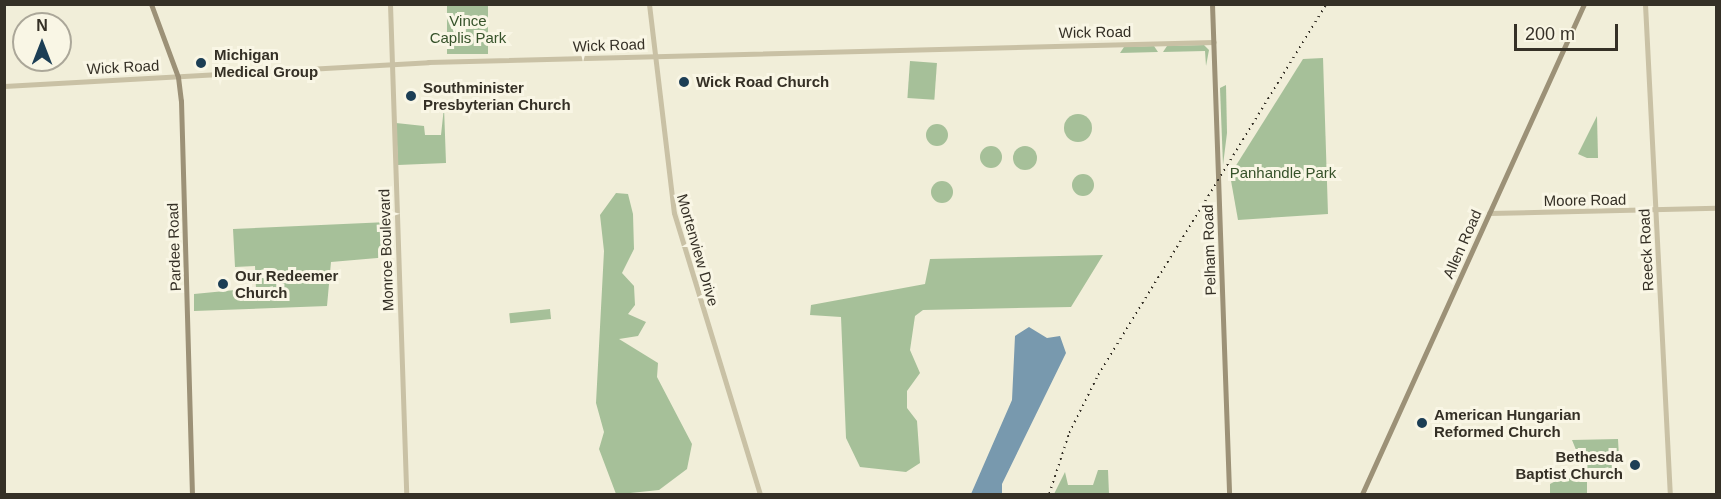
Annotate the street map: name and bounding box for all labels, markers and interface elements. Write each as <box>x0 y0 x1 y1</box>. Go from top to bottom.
park label: Vince Caplis Park <box>430 11 506 46</box>
north arrow <box>12 12 72 72</box>
scale bar <box>1517 12 1620 50</box>
text: N <box>36 17 48 34</box>
street label: Wick Road <box>1059 22 1131 42</box>
text: 200 m <box>1525 24 1575 44</box>
street label: Wick Road <box>572 35 646 55</box>
place label: Michigan Medical Group <box>214 45 318 80</box>
marker: Michigan Medical Group <box>192 54 210 72</box>
street label: Wick Road <box>86 56 160 78</box>
place label: Wick Road Church <box>696 73 829 91</box>
marker: Wick Road Church <box>677 75 691 89</box>
place label: Southminister Presbyterian Church <box>423 78 571 113</box>
marker: Southminister Presbyterian Church <box>404 89 418 103</box>
park label: Panhandle Park <box>1230 164 1336 182</box>
street label: Monroe Boulevard <box>375 188 397 312</box>
street label: Moore Road <box>1544 190 1626 210</box>
street label: Mortenview Drive <box>673 192 723 308</box>
street label: Pardee Road <box>163 203 185 291</box>
street label: Pelham Road <box>1198 204 1220 296</box>
street label: Allen Road <box>1439 207 1485 281</box>
street label: Reeck Road <box>1635 208 1657 292</box>
place label: Our Redeemer Church <box>235 266 338 301</box>
marker: Our Redeemer Church <box>216 277 230 291</box>
place label: American Hungarian Reformed Church <box>1434 405 1581 440</box>
marker: American Hungarian Reformed Church <box>1415 416 1429 430</box>
place label: Bethesda Baptist Church <box>1515 447 1623 482</box>
marker: Bethesda Baptist Church <box>1628 458 1642 472</box>

